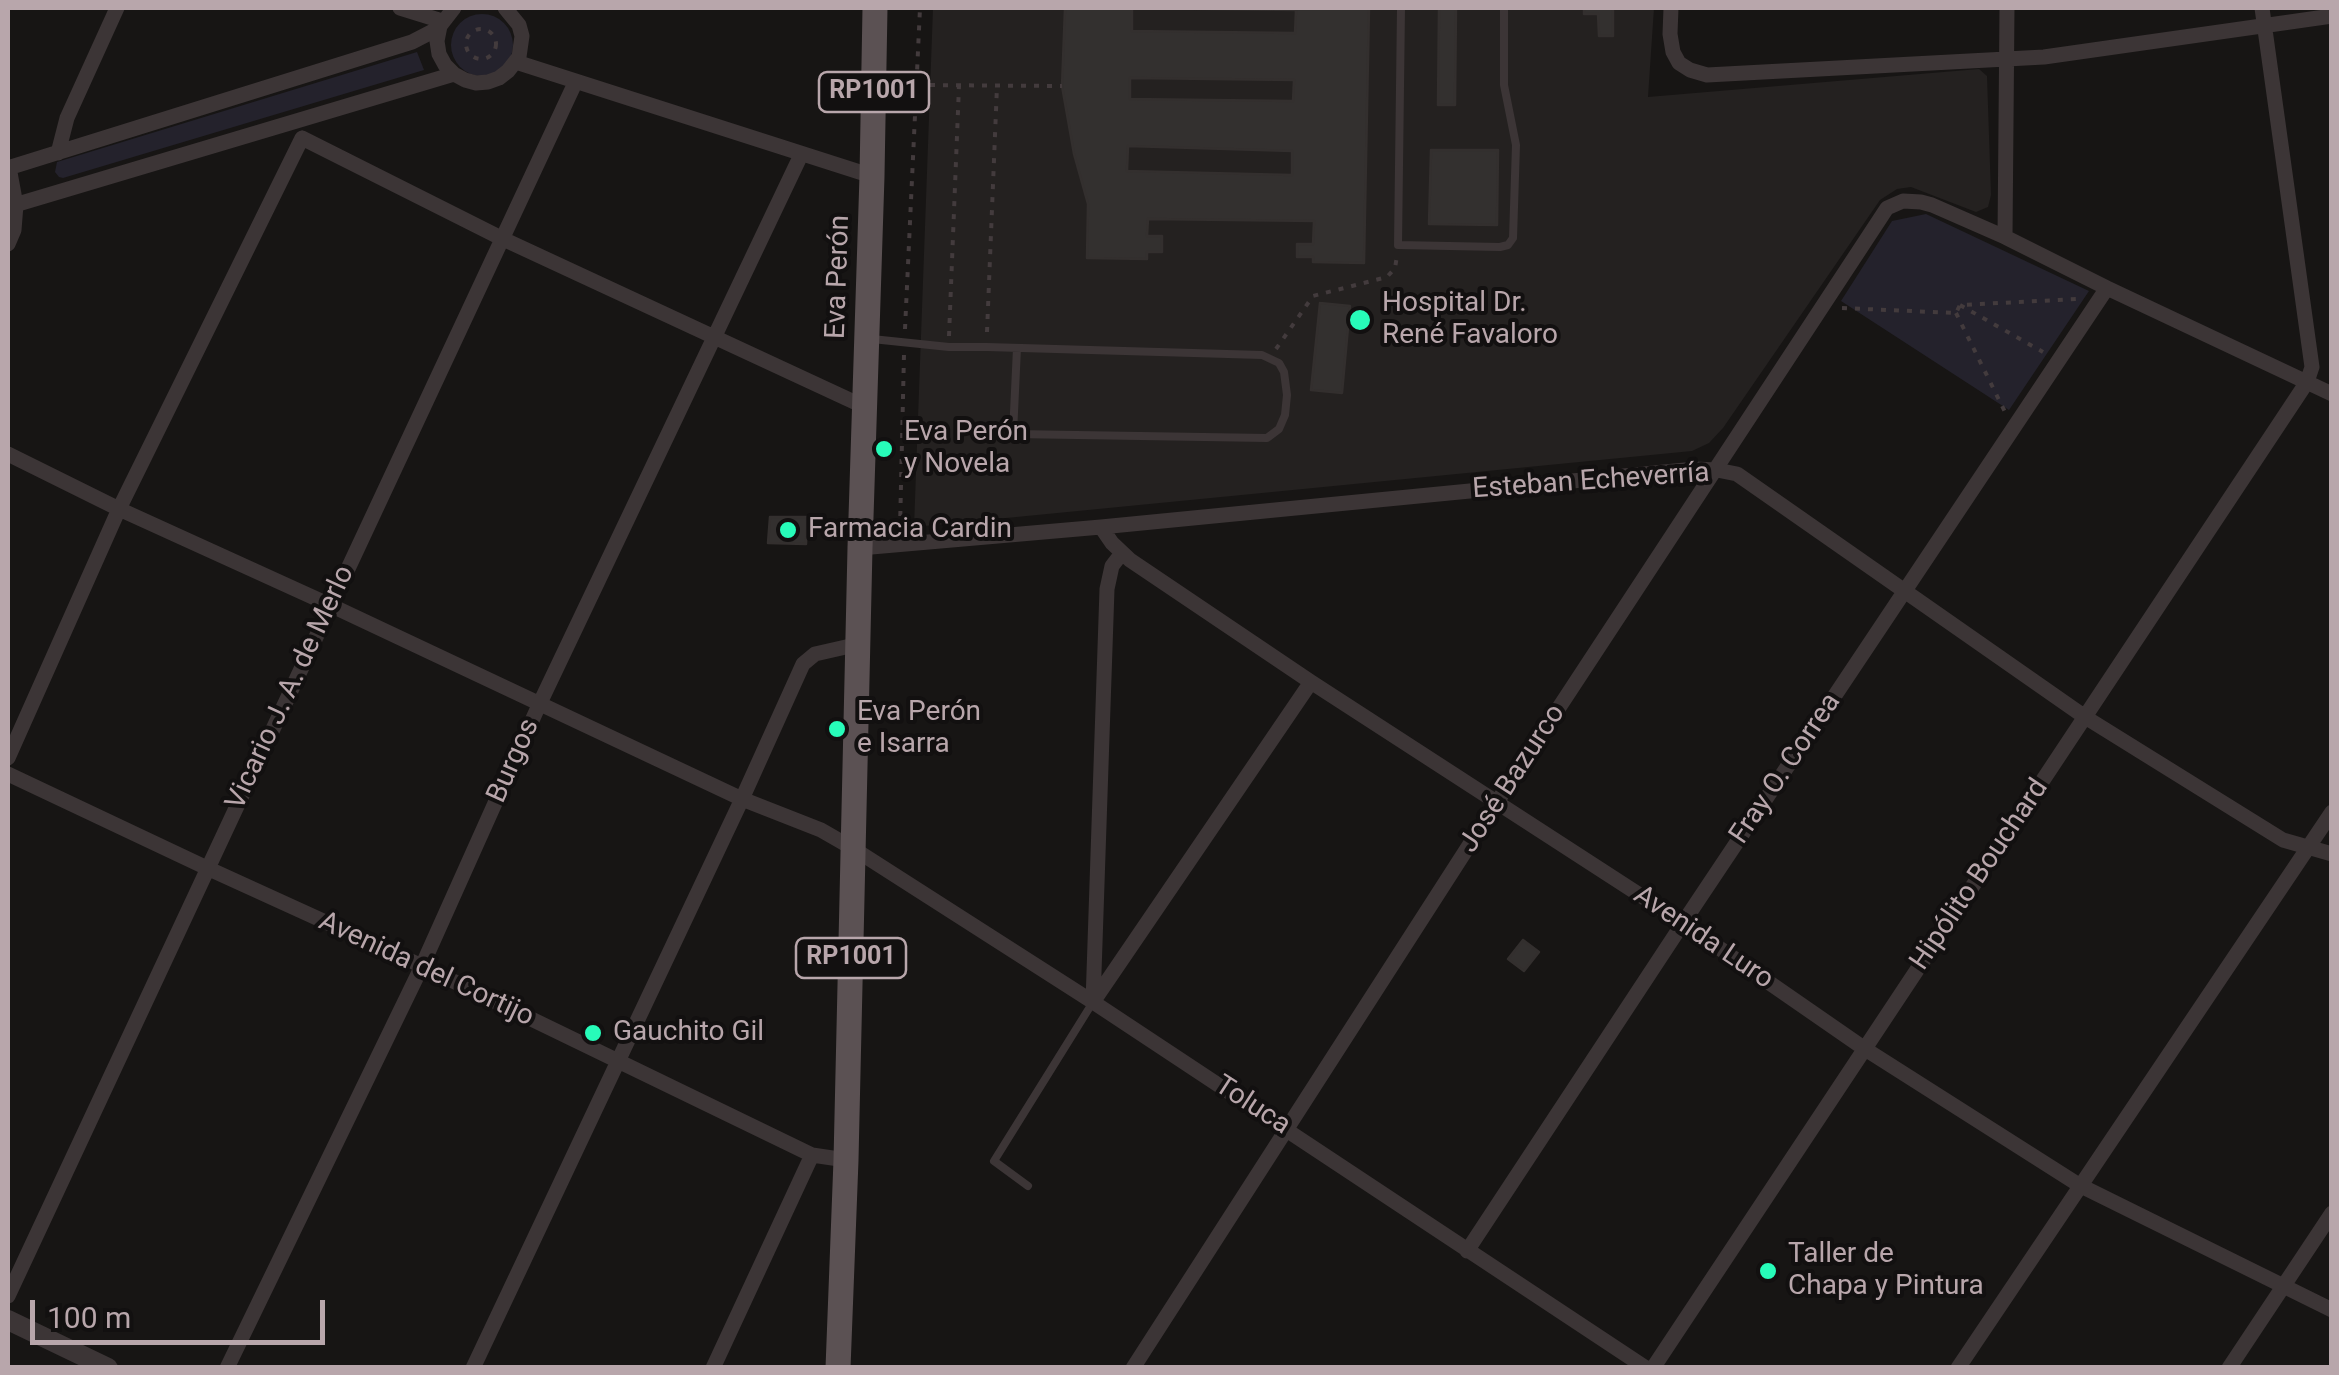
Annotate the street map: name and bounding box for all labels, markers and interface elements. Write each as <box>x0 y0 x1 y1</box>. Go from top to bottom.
road number: RP1001 <box>819 72 929 112</box>
street label: Eva Perón <box>820 214 858 340</box>
place label: Hospital Dr. René Favaloro <box>1382 287 1558 353</box>
marker: Hospital Dr. René Favaloro <box>1347 307 1373 333</box>
place label: Eva Perón y Novela <box>904 416 1028 482</box>
marker: Eva Perón y Novela <box>873 438 895 460</box>
street label: Esteban Echeverría <box>1471 457 1711 507</box>
place label: Farmacia Cardin <box>808 513 1012 547</box>
marker: Farmacia Cardin <box>777 519 799 541</box>
street label: Vicario J. A. de Merlo <box>220 561 362 815</box>
street label: Fray O. Correa <box>1723 687 1849 851</box>
place label: Eva Perón e Isarra <box>857 696 981 762</box>
street label: José Bazurco <box>1453 699 1573 859</box>
street label: Burgos <box>481 714 547 808</box>
marker: Eva Perón e Isarra <box>826 718 848 740</box>
street label: Hipólito Bouchard <box>1904 773 2056 977</box>
street label: Avenida Luro <box>1627 879 1779 997</box>
street label: Avenida del Cortijo <box>313 905 539 1035</box>
road number: RP1001 <box>796 938 906 978</box>
place label: Gauchito Gil <box>613 1016 764 1050</box>
marker: Gauchito Gil <box>582 1022 604 1044</box>
street label: Toluca <box>1208 1069 1296 1143</box>
place label: Taller de Chapa y Pintura <box>1788 1238 1984 1304</box>
marker: Taller de Chapa y Pintura <box>1757 1260 1779 1282</box>
scale bar <box>35 1280 330 1342</box>
text: 100 m <box>47 1300 131 1335</box>

